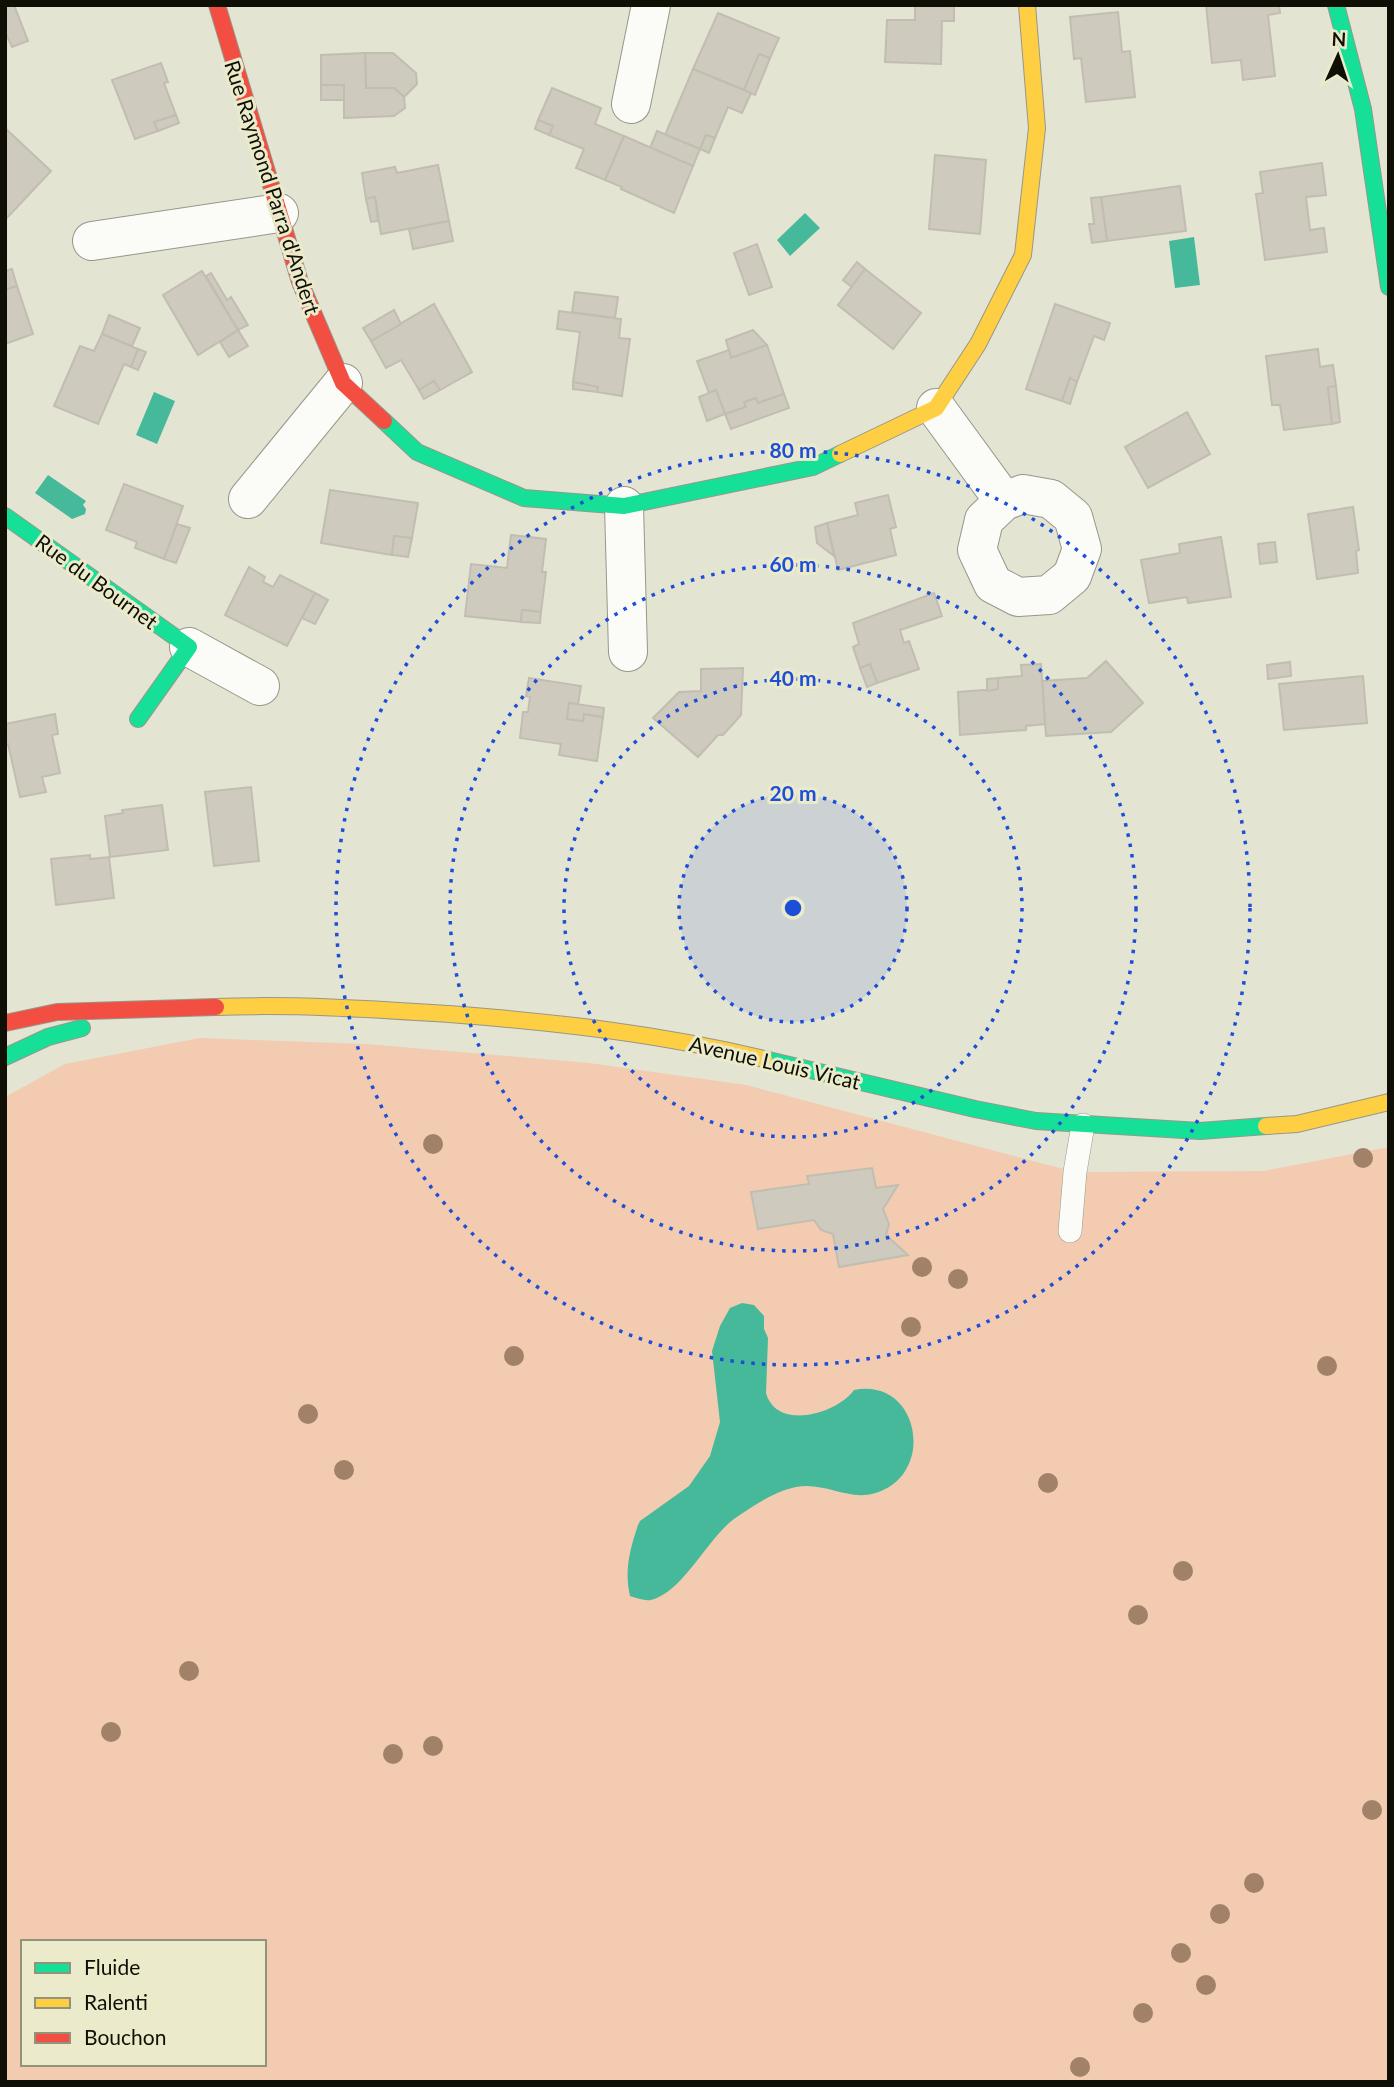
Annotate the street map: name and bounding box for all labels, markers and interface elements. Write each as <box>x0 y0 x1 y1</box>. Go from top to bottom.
north arrow <box>1303 21 1373 91</box>
text: N <box>1331 27 1347 50</box>
street label: Rue Raymond Parra d'Andert <box>220 57 326 317</box>
text: 80 m <box>769 437 817 462</box>
street label: Rue du Bournet <box>31 528 163 634</box>
text: 60 m <box>769 551 817 576</box>
text: 40 m <box>769 665 817 690</box>
text: 20 m <box>769 780 817 805</box>
centre of rings <box>781 896 805 920</box>
street label: Avenue Louis Vicat <box>687 1030 863 1094</box>
legend <box>21 1940 266 2066</box>
text: Fluide <box>84 1954 140 1979</box>
text: Ralenti <box>84 1989 148 2014</box>
text: Bouchon <box>84 2024 166 2049</box>

